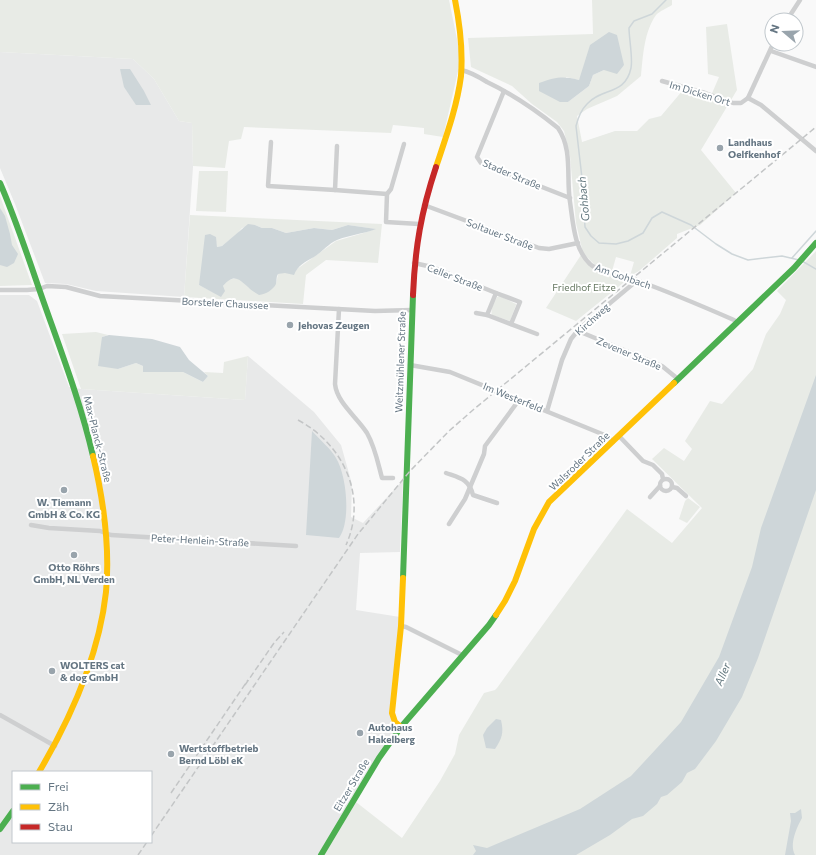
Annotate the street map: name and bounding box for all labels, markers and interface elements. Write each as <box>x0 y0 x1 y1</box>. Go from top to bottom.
north arrow <box>764 12 804 52</box>
text: N <box>767 23 782 35</box>
street label: Im Dicken Ort <box>668 78 732 108</box>
place label: Landhaus Oelfkenhof <box>728 136 781 160</box>
marker: Landhaus Oelfkenhof <box>715 143 725 153</box>
street label: Stader Straße <box>481 156 543 192</box>
water label: Gohbach <box>575 176 591 222</box>
street label: Soltauer Straße <box>465 216 535 252</box>
street label: Celler Straße <box>425 261 485 293</box>
street label: Am Gohbach <box>593 261 653 291</box>
park label: Friedhof Eitze <box>552 281 616 293</box>
street label: Borsteler Chaussee <box>181 295 269 311</box>
street label: Kirchweg <box>572 300 612 338</box>
street label: Weitzmühlener Straße <box>392 311 408 413</box>
place label: Jehovas Zeugen <box>298 319 370 331</box>
marker: Jehovas Zeugen <box>285 320 295 330</box>
street label: Zevener Straße <box>595 334 663 372</box>
street label: Im Westerfeld <box>481 380 545 415</box>
street label: Max-Planck-Straße <box>81 395 115 483</box>
street label: Walsroder Straße <box>546 429 612 493</box>
marker: W. Tiemann GmbH & Co. KG <box>59 485 69 495</box>
place label: W. Tiemann GmbH & Co. KG <box>28 496 100 520</box>
street label: Peter-Henlein-Straße <box>151 531 249 549</box>
marker: Otto Röhrs GmbH, NL Verden <box>69 550 79 560</box>
place label: Otto Röhrs GmbH, NL Verden <box>33 561 115 585</box>
place label: WOLTERS cat & dog GmbH <box>60 659 125 683</box>
water label: Aller <box>711 660 733 688</box>
marker: WOLTERS cat & dog GmbH <box>47 666 57 676</box>
place label: Autohaus Hakelberg <box>368 721 416 745</box>
marker: Autohaus Hakelberg <box>355 728 365 738</box>
place label: Wertstoffbetrieb Bernd Löbl eK <box>179 742 259 766</box>
marker: Wertstoffbetrieb Bernd Löbl eK <box>166 749 176 759</box>
street label: Eitzer Straße <box>331 757 371 813</box>
legend <box>12 771 152 843</box>
text: Frei <box>48 779 69 793</box>
text: Zäh <box>48 799 69 813</box>
text: Stau <box>48 819 73 833</box>

